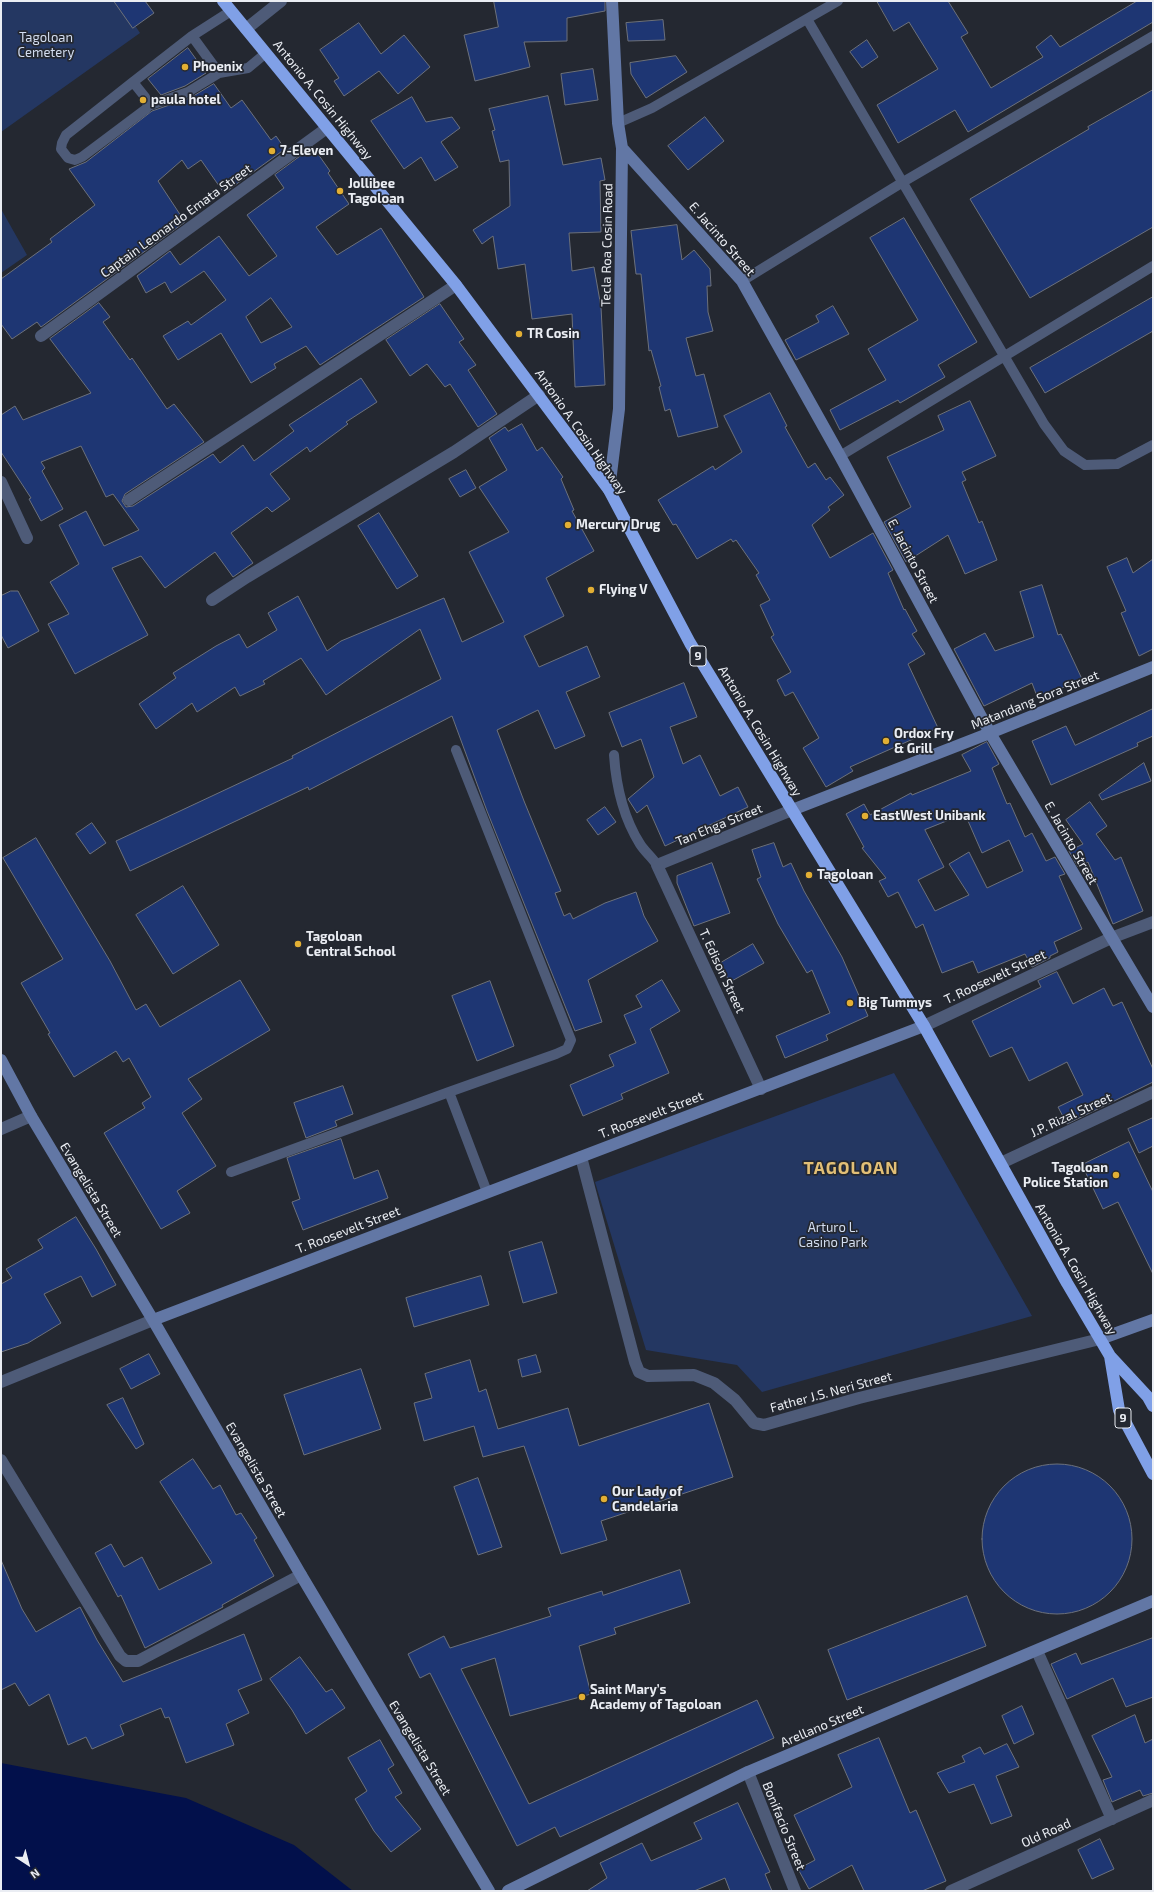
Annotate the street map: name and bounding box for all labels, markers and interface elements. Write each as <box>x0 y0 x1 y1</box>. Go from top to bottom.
park label: Tagoloan Cemetery <box>18 30 74 61</box>
street label: Antonio A. Cosin Highway <box>270 37 376 163</box>
place label: Phoenix <box>193 59 243 75</box>
marker: Phoenix <box>180 62 190 72</box>
place label: paula hotel <box>151 92 221 108</box>
marker: paula hotel <box>138 95 148 105</box>
place label: 7-Eleven <box>280 143 333 159</box>
marker: 7-Eleven <box>267 146 277 156</box>
street label: Captain Leonardo Emata Street <box>97 161 255 281</box>
place label: Jollibee Tagoloan <box>348 176 404 207</box>
street label: Tecla Roa Cosin Road <box>598 183 616 307</box>
marker: Jollibee Tagoloan <box>335 186 345 196</box>
street label: E. Jacinto Street <box>686 199 758 279</box>
place label: TR Cosin <box>527 326 580 342</box>
marker: TR Cosin <box>514 329 524 339</box>
street label: Antonio A. Cosin Highway <box>532 366 630 498</box>
street label: E. Jacinto Street <box>884 516 942 606</box>
place label: Mercury Drug <box>576 517 660 533</box>
marker: Mercury Drug <box>563 520 573 530</box>
place label: Flying V <box>599 582 648 598</box>
marker: Flying V <box>586 585 596 595</box>
road number: 9 <box>690 646 706 666</box>
street label: Antonio A. Cosin Highway <box>715 663 805 799</box>
street label: Matandang Sora Street <box>969 667 1101 733</box>
place label: Ordox Fry & Grill <box>894 726 954 757</box>
marker: Ordox Fry & Grill <box>881 736 891 746</box>
street label: E. Jacinto Street <box>1041 799 1101 887</box>
street label: Tan Ehga Street <box>673 801 765 849</box>
place label: EastWest Unibank <box>873 808 986 824</box>
marker: EastWest Unibank <box>860 811 870 821</box>
place label: Tagoloan <box>817 867 873 883</box>
marker: Tagoloan <box>804 870 814 880</box>
street label: T. Edison Street <box>696 926 748 1016</box>
place label: Tagoloan Central School <box>306 929 396 960</box>
marker: Tagoloan Central School <box>293 939 303 949</box>
street label: T. Roosevelt Street <box>942 947 1048 1007</box>
place label: Big Tummys <box>858 995 932 1011</box>
marker: Big Tummys <box>845 998 855 1008</box>
street label: T. Roosevelt Street <box>597 1088 705 1142</box>
street label: J.P. Rizal Street <box>1028 1089 1114 1141</box>
street label: Evangelista Street <box>57 1140 125 1240</box>
district label: TAGOLOAN <box>804 1158 898 1178</box>
place label: Tagoloan Police Station <box>1023 1160 1108 1191</box>
marker: Tagoloan Police Station <box>1111 1170 1121 1180</box>
street label: Antonio A. Cosin Highway <box>1032 1200 1120 1338</box>
street label: T. Roosevelt Street <box>294 1203 402 1257</box>
park label: Arturo L. Casino Park <box>799 1220 867 1251</box>
street label: Father J.S. Neri Street <box>768 1368 894 1416</box>
road number: 9 <box>1115 1408 1131 1428</box>
street label: Evangelista Street <box>222 1419 290 1521</box>
place label: Our Lady of Candelaria <box>612 1484 682 1515</box>
marker: Our Lady of Candelaria <box>599 1494 609 1504</box>
place label: Saint Mary’s Academy of Tagoloan <box>590 1682 721 1713</box>
marker: Saint Mary’s Academy of Tagoloan <box>577 1692 587 1702</box>
street label: Evangelista Street <box>386 1698 454 1798</box>
street label: Arellano Street <box>778 1701 866 1751</box>
street label: Bonifacio Street <box>759 1779 809 1873</box>
street label: Old Road <box>1019 1815 1073 1851</box>
north arrow <box>8 1844 48 1884</box>
text: N <box>28 1867 42 1882</box>

